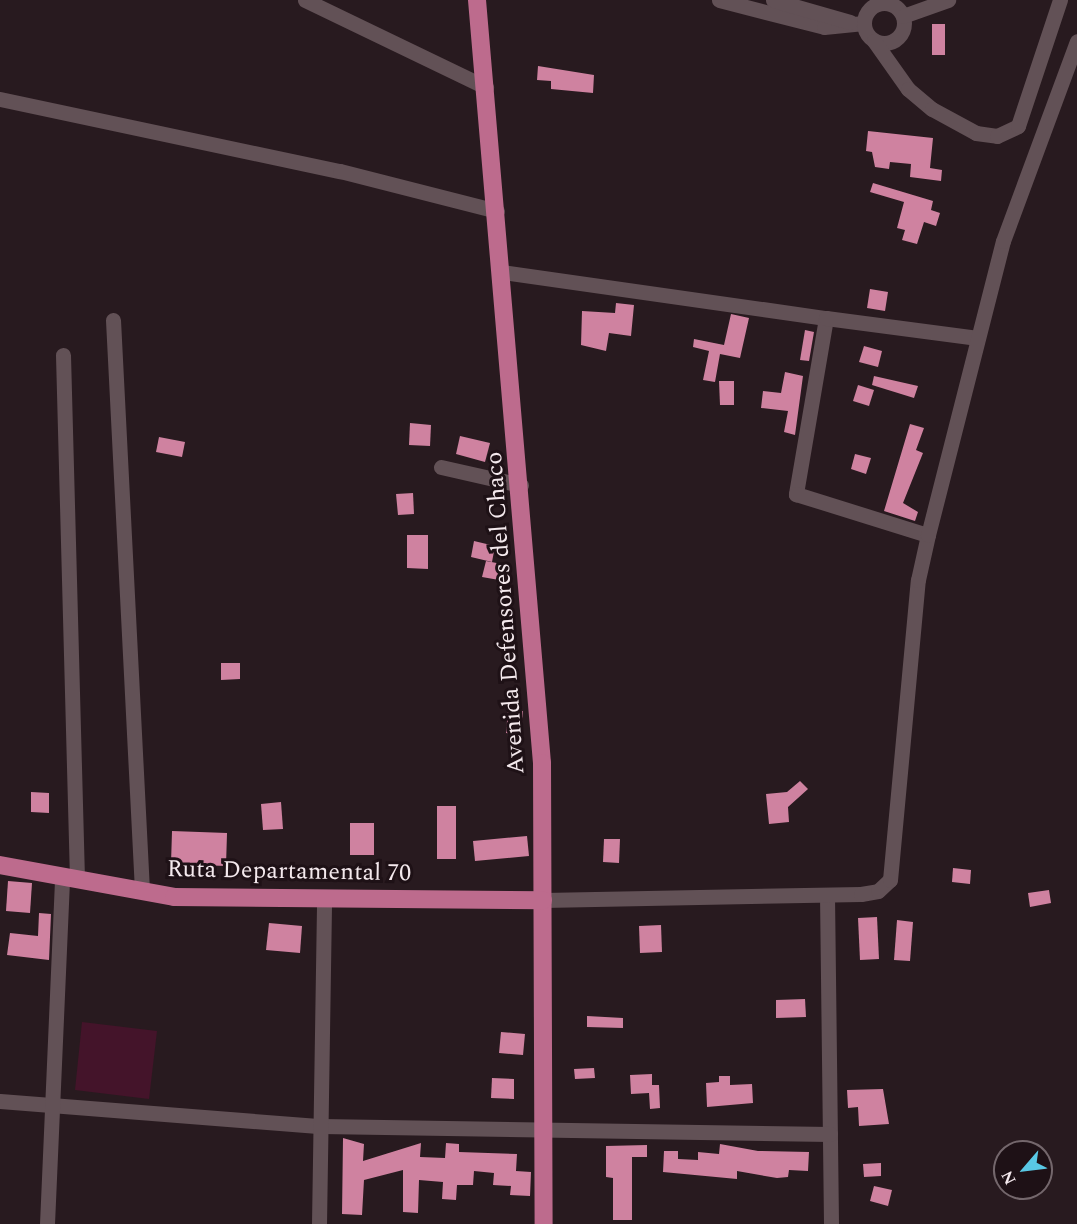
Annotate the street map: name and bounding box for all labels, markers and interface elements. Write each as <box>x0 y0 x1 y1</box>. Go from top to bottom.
street label: Avenida Defensores del Chaco <box>480 451 532 775</box>
street label: Ruta Departamental 70 <box>167 855 411 889</box>
north arrow <box>993 1140 1053 1200</box>
text: N <box>995 1166 1023 1189</box>

